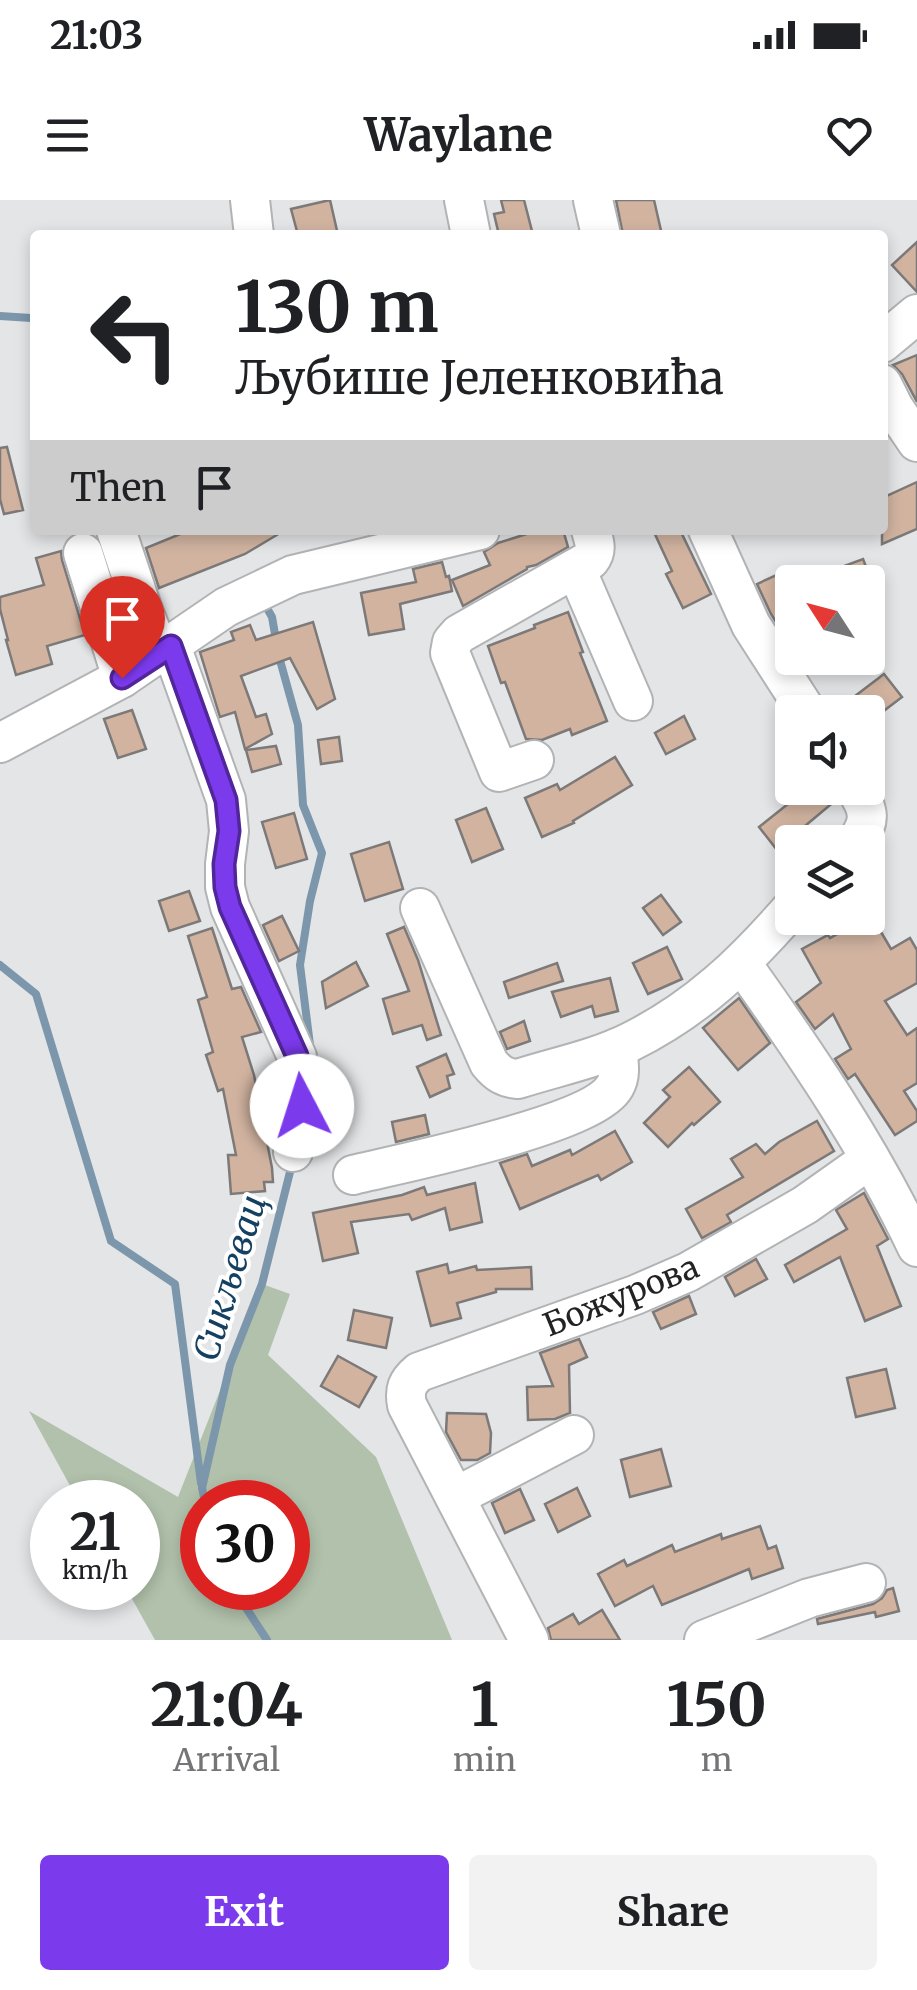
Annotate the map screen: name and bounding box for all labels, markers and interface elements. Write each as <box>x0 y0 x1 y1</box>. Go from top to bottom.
text: 21:03 <box>50 12 143 59</box>
text: Waylane <box>364 107 553 163</box>
icon: menu <box>40 108 95 163</box>
icon: heart <box>822 108 877 163</box>
text: 130 m <box>235 263 439 351</box>
icon: left <box>70 270 200 400</box>
text: Љубише Јеленковића <box>235 350 724 406</box>
icon: arrive <box>187 460 242 515</box>
text: Then <box>70 464 167 511</box>
north arrow <box>775 565 885 675</box>
map controls <box>775 565 885 935</box>
pin <box>80 576 165 679</box>
icon: arrive <box>95 591 150 646</box>
button: sound <box>775 695 885 805</box>
button: layers <box>775 825 885 935</box>
position arrow <box>250 1054 354 1158</box>
water label: Сикљевац <box>184 1190 276 1366</box>
street label: Божурова <box>537 1247 705 1345</box>
speed limit sign: 30 <box>180 1480 310 1610</box>
text: 21 <box>69 1501 121 1564</box>
text: km/h <box>62 1554 128 1586</box>
text: 21:04 <box>150 1667 303 1742</box>
text: 1 <box>471 1667 499 1742</box>
text: 150 <box>666 1667 767 1742</box>
text: Arrival <box>173 1740 280 1780</box>
text: min <box>453 1740 516 1780</box>
text: m <box>701 1740 733 1780</box>
button: Exit <box>40 1855 449 1970</box>
button: Share <box>469 1855 877 1970</box>

